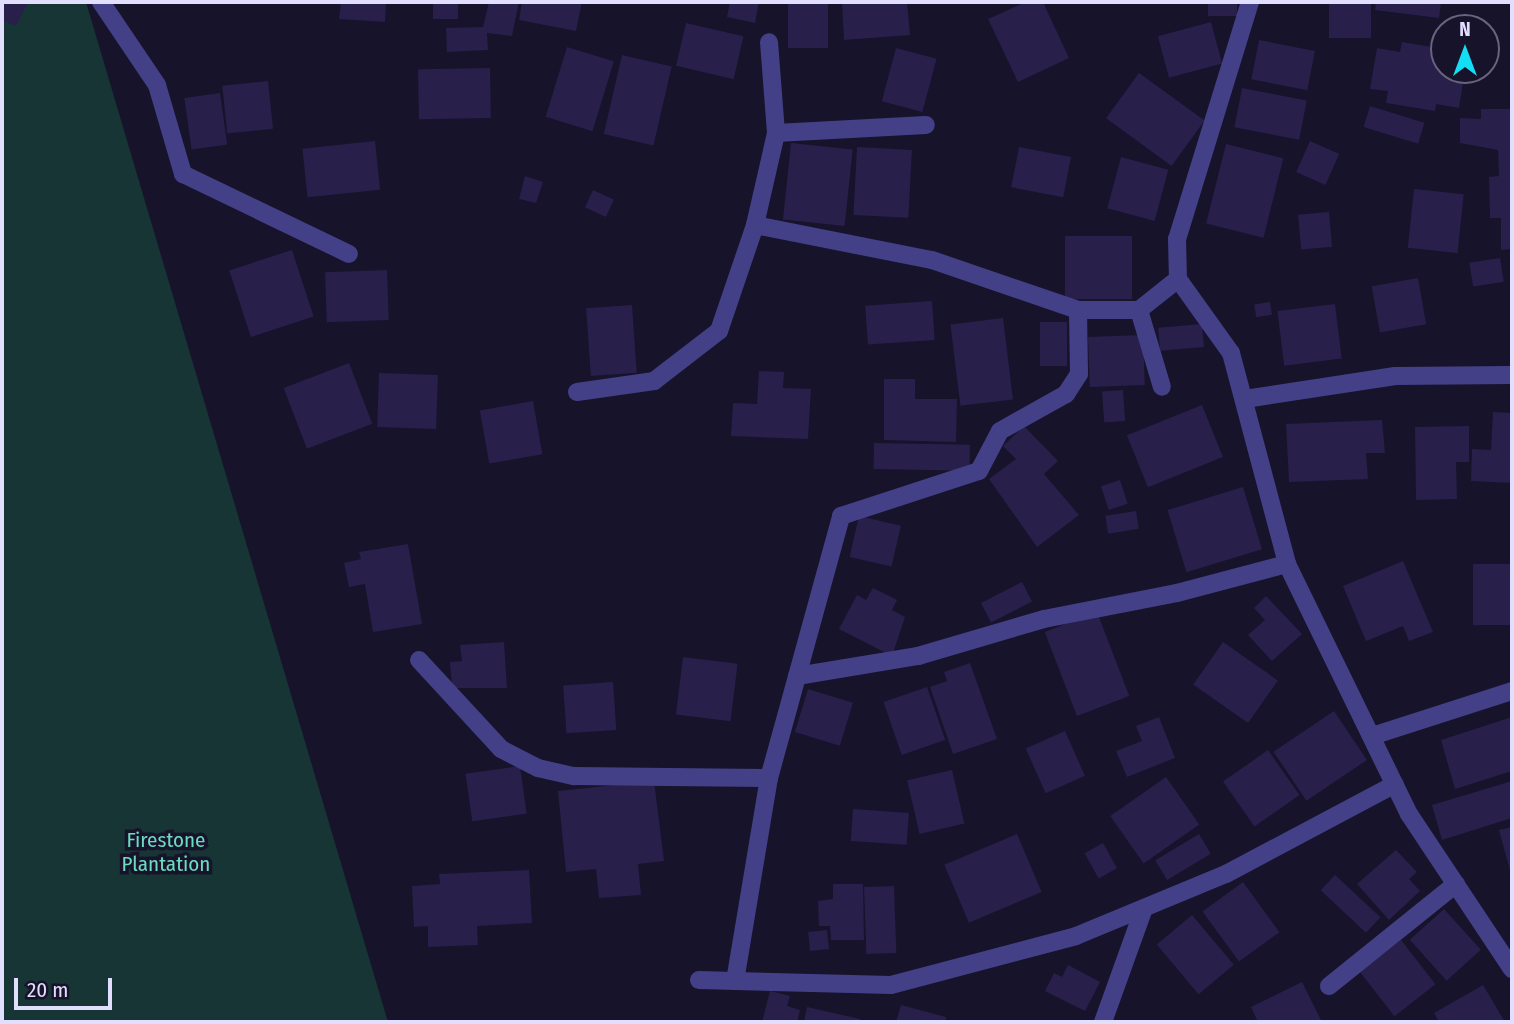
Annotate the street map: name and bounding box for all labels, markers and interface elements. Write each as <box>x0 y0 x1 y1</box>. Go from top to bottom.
north arrow <box>1430 14 1500 84</box>
text: N <box>1459 18 1471 41</box>
park label: Firestone Plantation <box>122 827 210 877</box>
scale bar <box>18 964 116 1008</box>
text: 20 m <box>27 977 68 1003</box>

